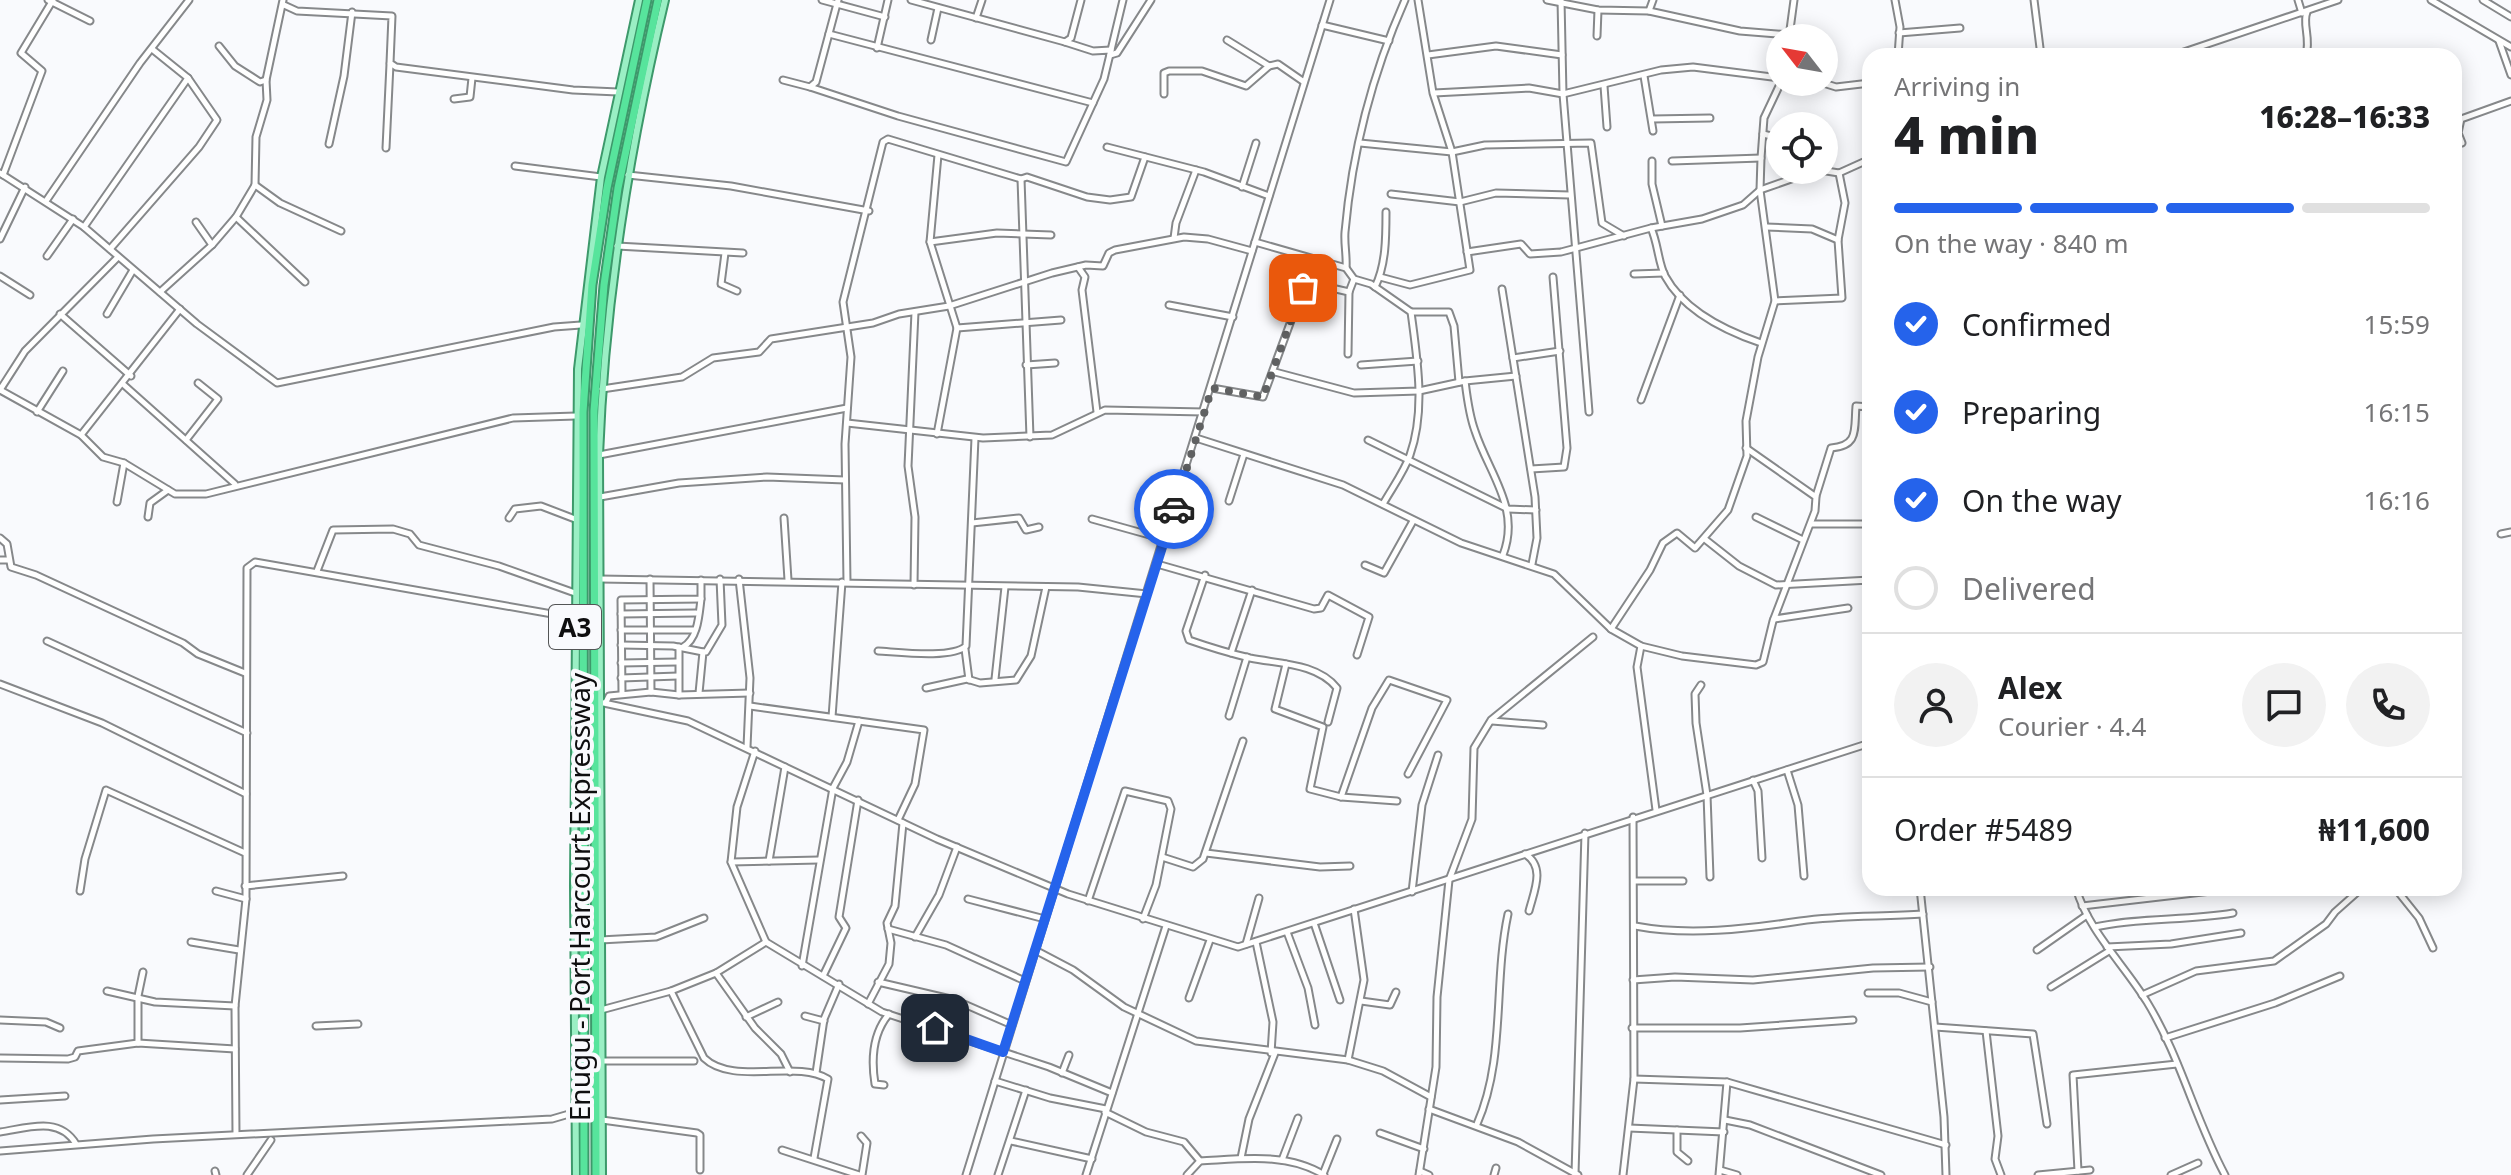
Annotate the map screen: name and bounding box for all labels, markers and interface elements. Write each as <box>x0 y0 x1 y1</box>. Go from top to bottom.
north arrow <box>1766 24 1838 96</box>
map controls <box>1766 24 1838 184</box>
text: Arriving in <box>1894 68 2020 104</box>
text: 16:28–16:33 <box>2259 96 2430 137</box>
text: 4 min <box>1894 98 2039 169</box>
button: locate <box>1766 112 1838 184</box>
text: On the way · 840 m <box>1894 225 2128 261</box>
pin <box>1269 254 1337 322</box>
icon: bag <box>1281 266 1325 310</box>
icon: check <box>1894 302 1938 346</box>
text: Confirmed <box>1962 304 2112 345</box>
text: 15:59 <box>2364 306 2430 342</box>
icon: check <box>1894 390 1938 434</box>
text: Preparing <box>1962 392 2101 433</box>
text: 16:15 <box>2364 394 2430 430</box>
courier <box>1134 469 1214 549</box>
icon: check <box>1894 478 1938 522</box>
text: On the way <box>1962 480 2122 521</box>
text: 16:16 <box>2364 482 2430 518</box>
icon: car <box>1152 487 1196 531</box>
text: Delivered <box>1962 568 2096 609</box>
road number: A3 <box>549 605 601 649</box>
button: person <box>1894 663 1978 747</box>
button: chat <box>2242 663 2326 747</box>
button: phone <box>2346 663 2430 747</box>
text: Alex <box>1998 667 2062 708</box>
street label: Enugu - Port Harcourt Expressway <box>560 672 598 1121</box>
text: Courier · 4.4 <box>1998 708 2146 744</box>
text: Order #5489 <box>1894 809 2073 850</box>
text: ₦11,600 <box>2318 809 2430 850</box>
pin <box>901 994 969 1062</box>
icon: home <box>913 1006 957 1050</box>

